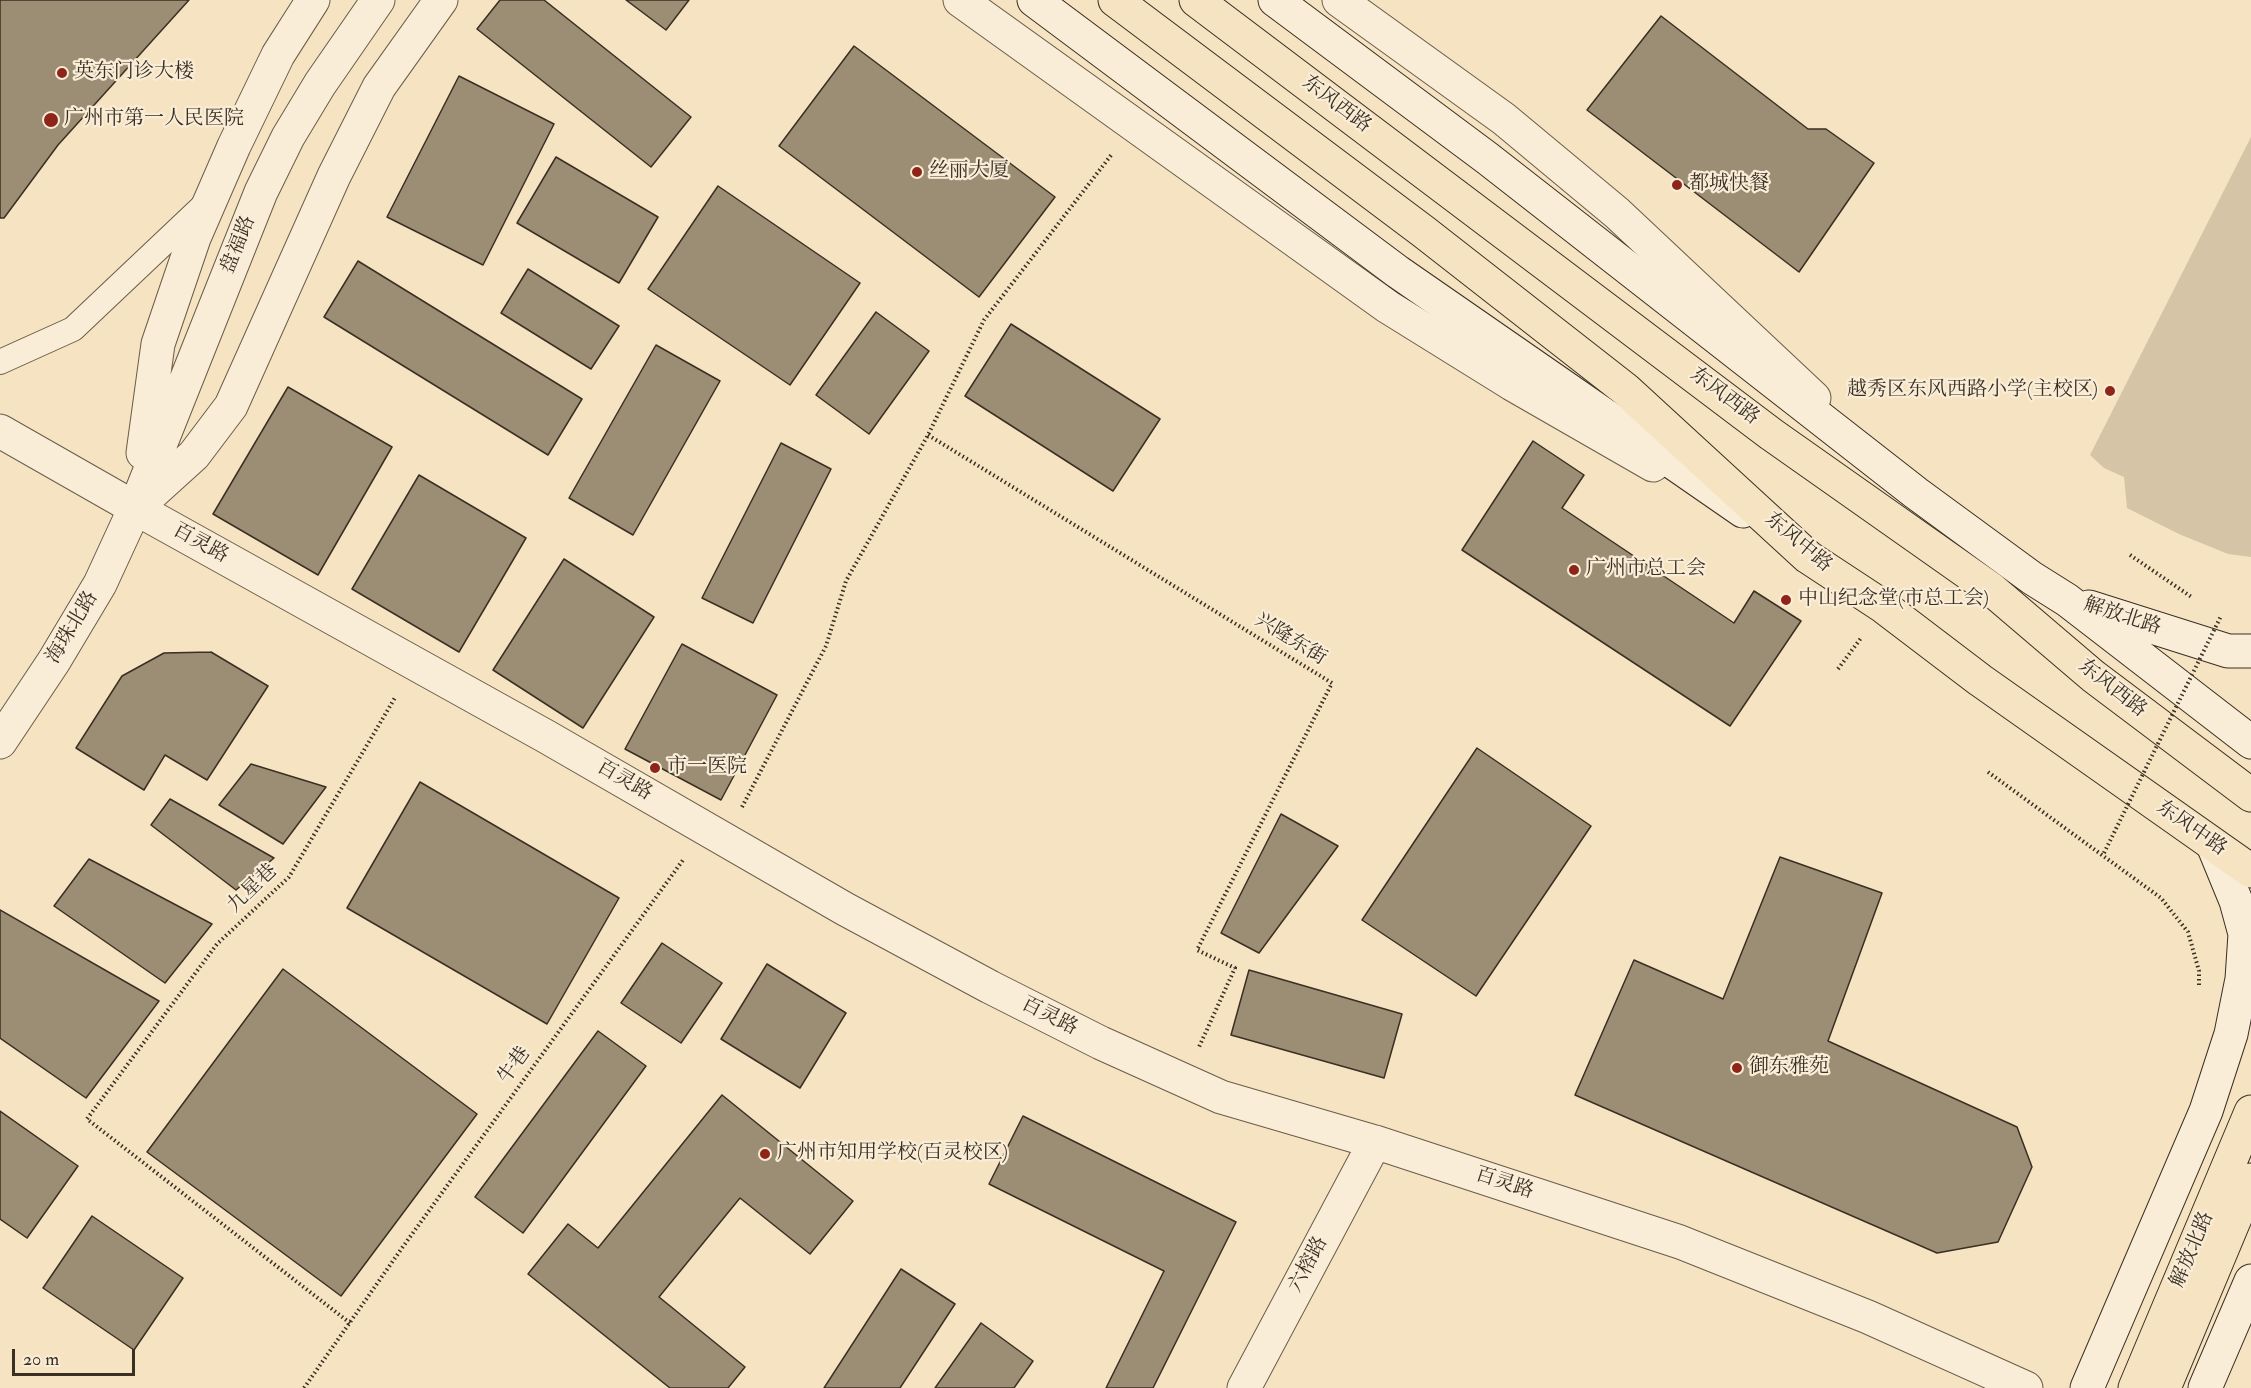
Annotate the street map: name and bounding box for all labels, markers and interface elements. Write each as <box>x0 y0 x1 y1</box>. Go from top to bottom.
place label: 英东门诊大楼 <box>74 61 194 85</box>
marker: 英东门诊大楼 <box>55 66 69 80</box>
street label: 东风西路 <box>1297 71 1375 139</box>
place label: 广州市第一人民医院 <box>64 108 244 132</box>
marker: 广州市第一人民医院 <box>42 111 60 129</box>
place label: 丝丽大厦 <box>929 160 1009 184</box>
marker: 丝丽大厦 <box>910 165 924 179</box>
place label: 都城快餐 <box>1689 173 1769 197</box>
marker: 都城快餐 <box>1670 178 1684 192</box>
street label: 盘福路 <box>217 213 261 277</box>
street label: 东风西路 <box>1685 363 1763 431</box>
place label: 越秀区东风西路小学(主校区) <box>1847 379 2098 403</box>
marker: 越秀区东风西路小学(主校区) <box>2103 384 2117 398</box>
street label: 东风中路 <box>1760 508 1836 578</box>
street label: 百灵路 <box>168 519 232 569</box>
place label: 广州市总工会 <box>1586 558 1706 582</box>
marker: 广州市总工会 <box>1567 563 1581 577</box>
street label: 海珠北路 <box>42 588 104 668</box>
place label: 中山纪念堂(市总工会) <box>1798 588 1989 612</box>
marker: 中山纪念堂(市总工会) <box>1779 593 1793 607</box>
street label: 解放北路 <box>2080 593 2164 641</box>
street label: 兴隆东街 <box>1250 609 1330 671</box>
street label: 东风西路 <box>2073 655 2151 723</box>
street label: 百灵路 <box>592 756 656 806</box>
place label: 市一医院 <box>667 756 747 780</box>
marker: 市一医院 <box>648 761 662 775</box>
street label: 东风中路 <box>2151 796 2231 862</box>
street label: 九星巷 <box>223 860 283 918</box>
street label: 百灵路 <box>1017 993 1081 1041</box>
street label: 牛巷 <box>494 1043 536 1089</box>
place label: 御东雅苑 <box>1749 1056 1829 1080</box>
marker: 御东雅苑 <box>1730 1061 1744 1075</box>
place label: 广州市知用学校(百灵校区) <box>777 1142 1008 1166</box>
marker: 广州市知用学校(百灵校区) <box>758 1147 772 1161</box>
street label: 百灵路 <box>1472 1163 1536 1205</box>
street label: 解放北路 <box>2166 1208 2220 1292</box>
street label: 六榕路 <box>1284 1233 1334 1297</box>
scale bar <box>15 1337 138 1375</box>
text: 20 m <box>23 1348 59 1371</box>

